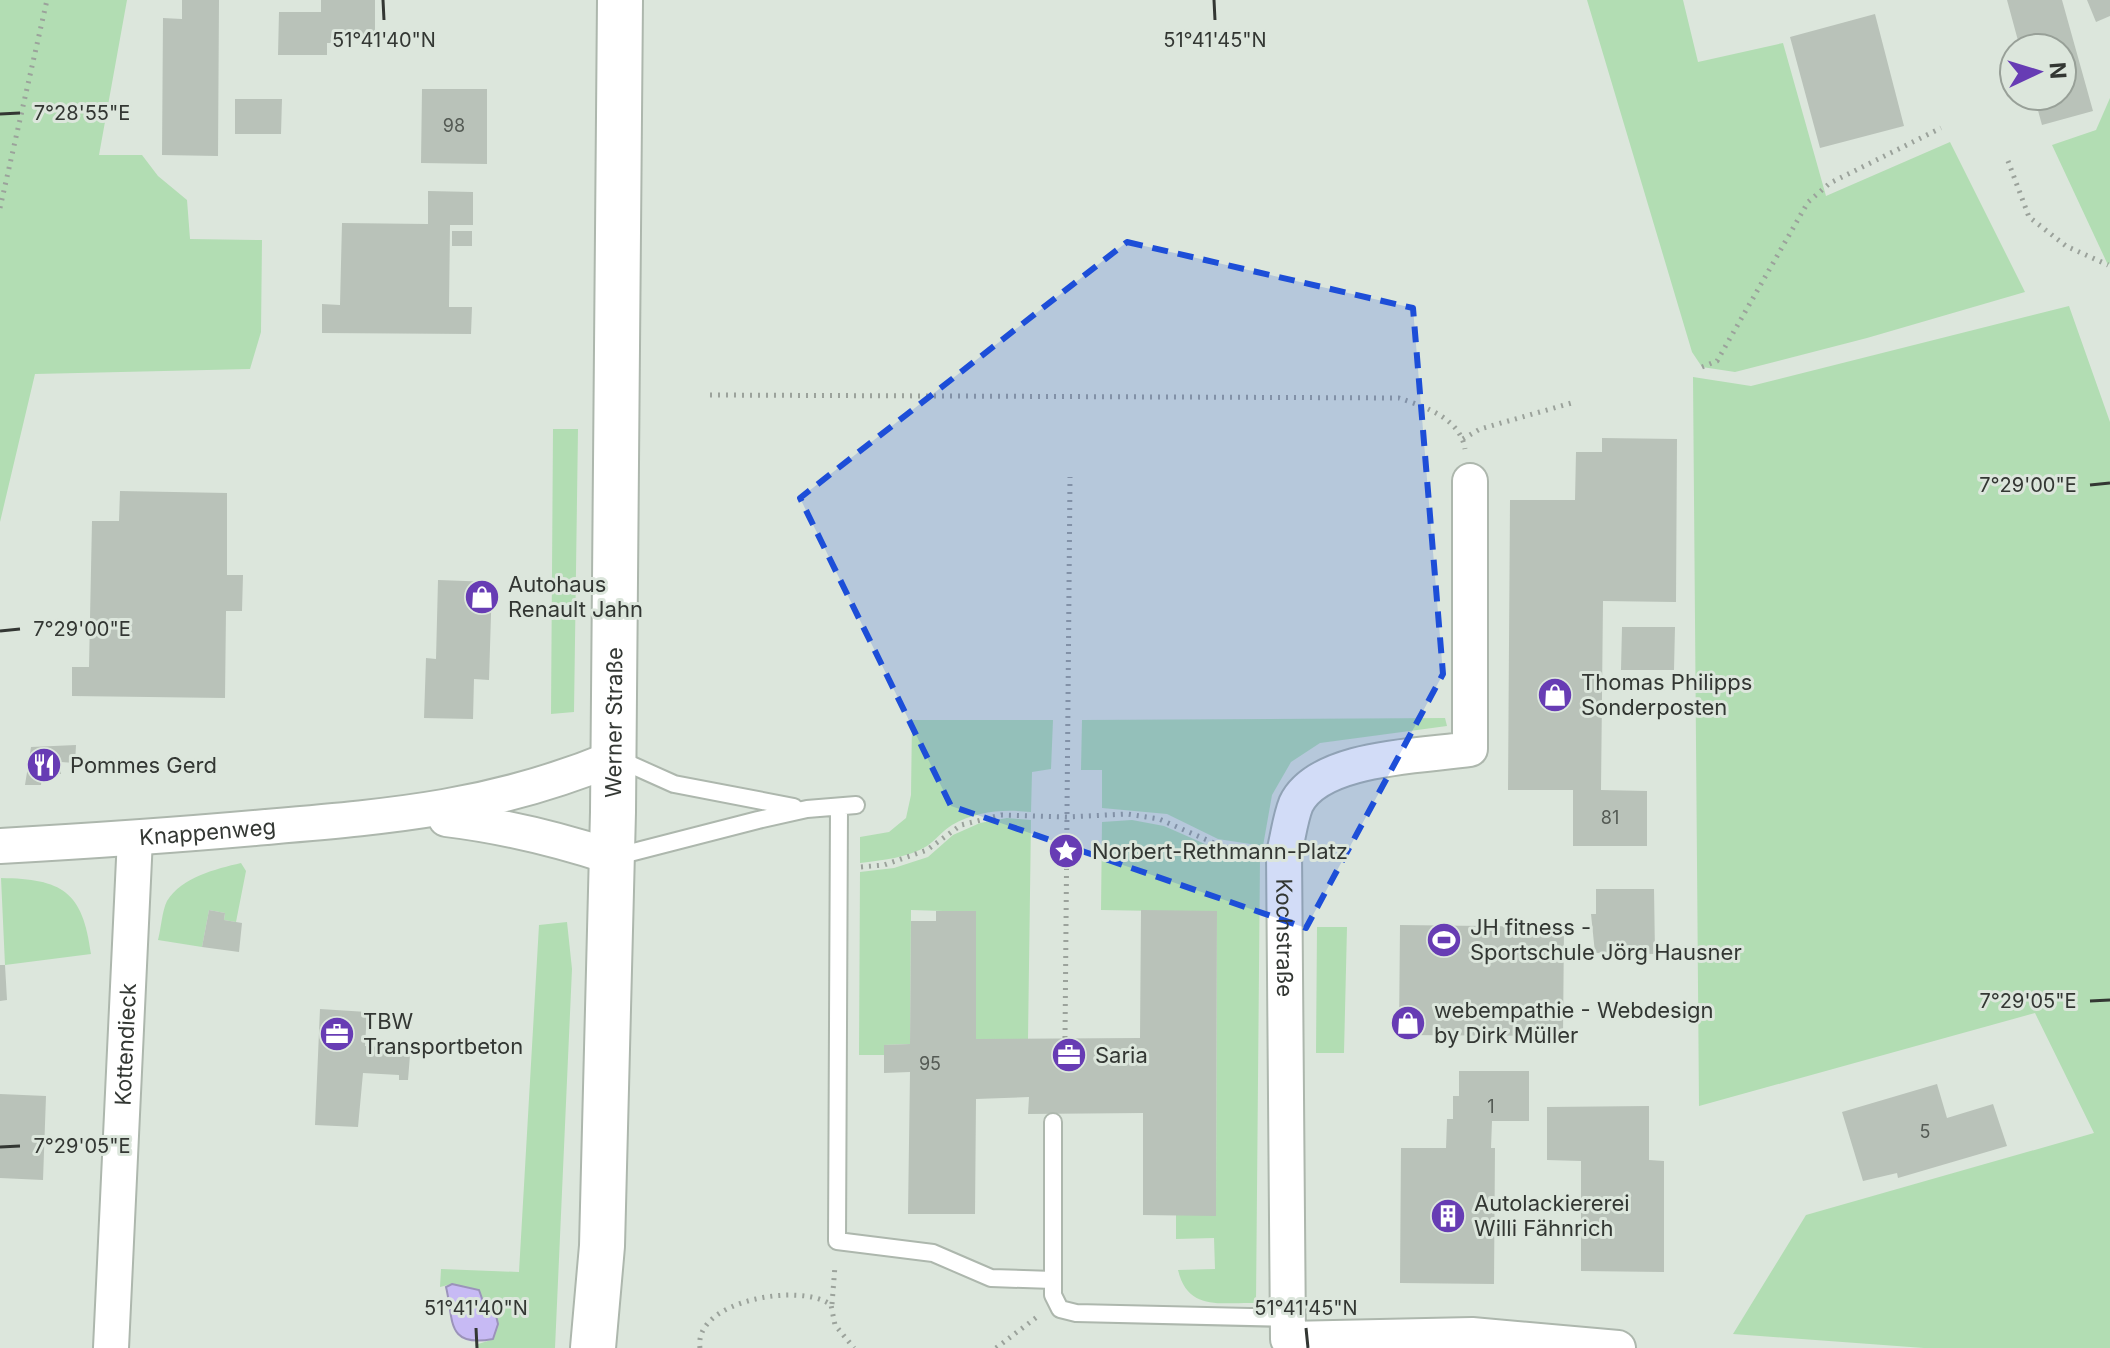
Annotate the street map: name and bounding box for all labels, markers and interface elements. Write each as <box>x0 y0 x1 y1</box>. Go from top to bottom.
text: 51°41'40"N <box>332 28 436 52</box>
text: 51°41'45"N <box>1163 28 1267 52</box>
north arrow <box>1998 32 2078 112</box>
text: N <box>2044 61 2072 80</box>
text: 7°28'55"E <box>34 101 130 125</box>
house number: 98 <box>443 115 465 136</box>
text: 7°29'00"E <box>1979 473 2077 497</box>
place label: Autohaus Renault Jahn <box>508 571 643 622</box>
shop icon: Autohaus Renault Jahn <box>463 578 501 616</box>
text: 7°29'00"E <box>33 617 131 641</box>
street label: Werner Straße <box>600 647 627 798</box>
place label: Thomas Philipps Sonderposten <box>1581 669 1752 720</box>
shop icon: Thomas Philipps Sonderposten <box>1536 676 1574 714</box>
restaurant icon: Pommes Gerd <box>25 746 63 784</box>
place label: Pommes Gerd <box>70 752 217 778</box>
house number: 81 <box>1601 807 1619 828</box>
street label: Knappenweg <box>138 813 277 850</box>
place icon: Norbert-Rethmann-Platz <box>1047 832 1085 870</box>
place label: Norbert-Rethmann-Platz <box>1092 838 1348 864</box>
street label: Kochstraße <box>1271 878 1298 997</box>
place label: JH fitness - Sportschule Jörg Hausner <box>1470 914 1742 965</box>
sports icon: JH fitness - Sportschule Jörg Hausner <box>1425 921 1463 959</box>
street label: Kottendieck <box>109 982 141 1106</box>
text: 7°29'05"E <box>1979 989 2077 1013</box>
place label: webempathie - Webdesign by Dirk Müller <box>1434 997 1713 1048</box>
shop icon: webempathie - Webdesign by Dirk Müller <box>1389 1004 1427 1042</box>
place label: TBW Transportbeton <box>363 1008 523 1059</box>
office icon: TBW Transportbeton <box>318 1015 356 1053</box>
office icon: Saria <box>1050 1036 1088 1074</box>
place label: Saria <box>1095 1042 1148 1068</box>
house number: 95 <box>919 1053 941 1074</box>
house number: 1 <box>1487 1096 1495 1117</box>
house number: 5 <box>1920 1121 1930 1142</box>
text: 7°29'05"E <box>33 1134 131 1158</box>
place label: Autolackiererei Willi Fähnrich <box>1474 1190 1630 1241</box>
building icon: Autolackiererei Willi Fähnrich <box>1429 1197 1467 1235</box>
text: 51°41'40"N <box>424 1296 528 1320</box>
text: 51°41'45"N <box>1254 1296 1358 1320</box>

